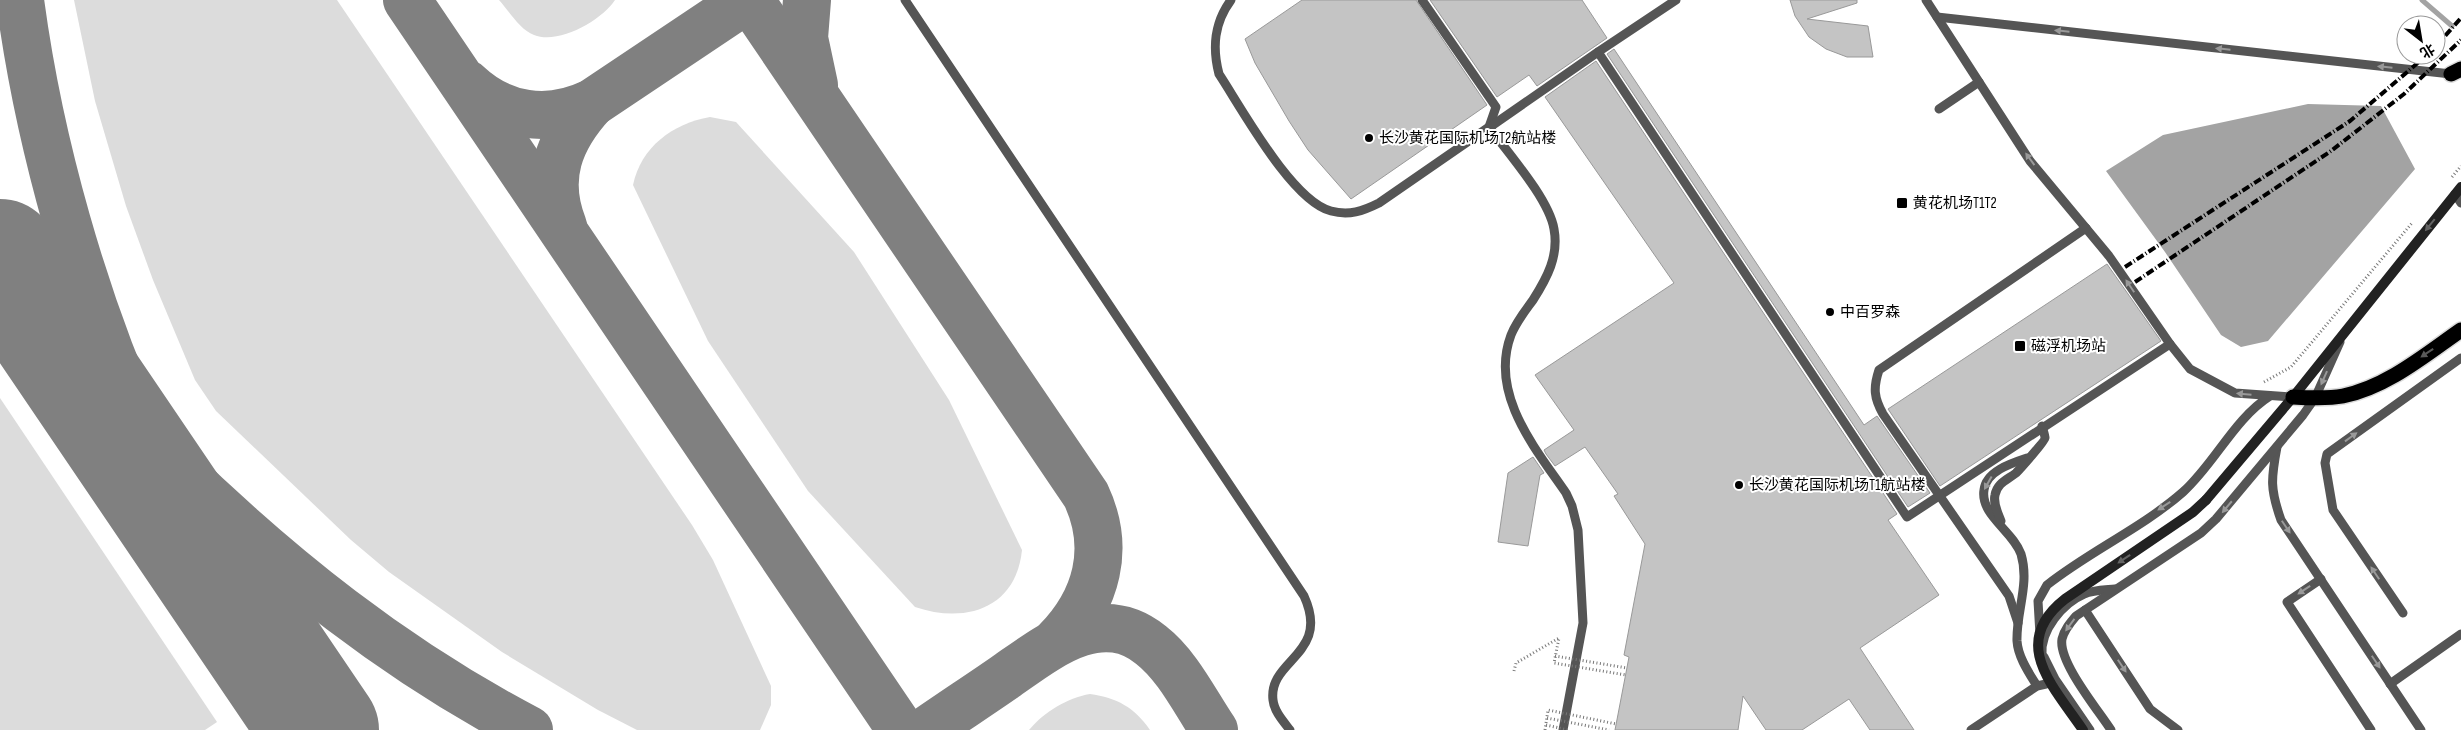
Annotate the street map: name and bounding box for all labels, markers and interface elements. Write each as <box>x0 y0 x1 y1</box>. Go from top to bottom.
north arrow <box>2396 15 2446 65</box>
one-way arrow <box>2053 27 2069 35</box>
text: 北 <box>2417 40 2438 62</box>
one-way arrow <box>2215 45 2231 53</box>
one-way arrow <box>2376 63 2392 71</box>
place label: 长沙黄花国际机场T2航站楼 <box>1379 129 1556 148</box>
marker: 长沙黄花国际机场T2航站楼 <box>1363 132 1375 144</box>
one-way arrow <box>2025 152 2035 165</box>
place label: 黄花机场T1T2 <box>1913 194 1997 213</box>
marker: 黄花机场T1T2 <box>1895 196 1909 210</box>
one-way arrow <box>2425 218 2436 231</box>
one-way arrow <box>2125 279 2135 293</box>
place label: 中百罗森 <box>1840 303 1900 322</box>
marker: 中百罗森 <box>1824 306 1836 318</box>
place label: 磁浮机场站 <box>2031 337 2106 356</box>
marker: 磁浮机场站 <box>2013 339 2027 353</box>
one-way arrow <box>2421 348 2434 358</box>
one-way arrow <box>2320 371 2328 385</box>
one-way arrow <box>2236 390 2252 398</box>
one-way arrow <box>2344 432 2358 442</box>
one-way arrow <box>1984 475 1992 490</box>
place label: 长沙黄花国际机场T1航站楼 <box>1749 476 1925 495</box>
marker: 长沙黄花国际机场T1航站楼 <box>1733 479 1745 491</box>
one-way arrow <box>2221 500 2232 513</box>
one-way arrow <box>2158 501 2171 511</box>
one-way arrow <box>2281 520 2291 534</box>
one-way arrow <box>2117 554 2130 564</box>
one-way arrow <box>2370 566 2380 580</box>
one-way arrow <box>2297 585 2310 595</box>
one-way arrow <box>2065 618 2075 632</box>
one-way arrow <box>2371 656 2381 669</box>
one-way arrow <box>2117 659 2126 672</box>

